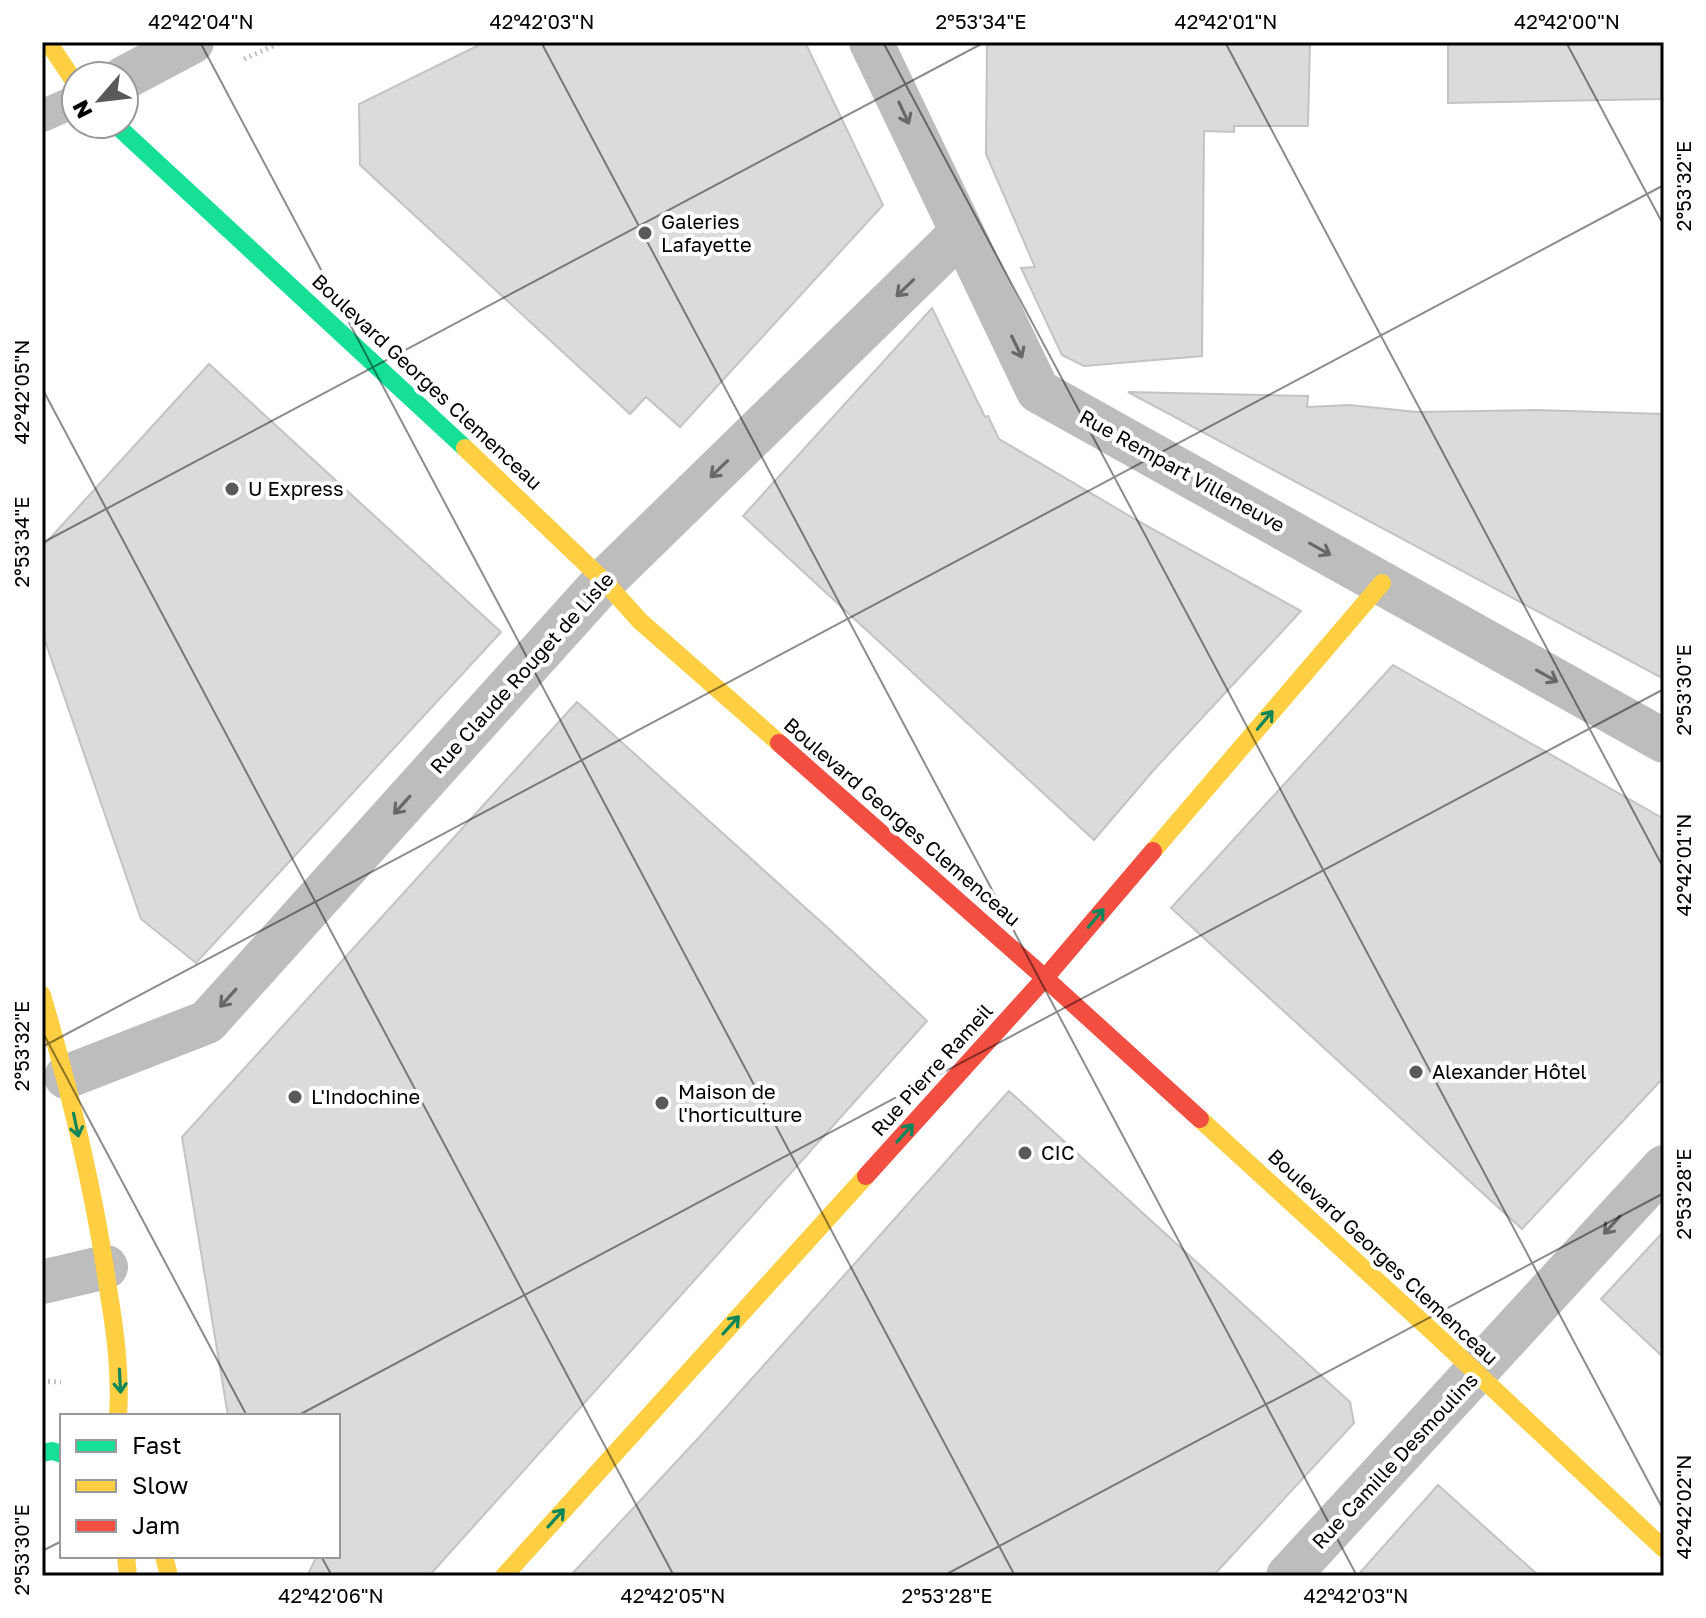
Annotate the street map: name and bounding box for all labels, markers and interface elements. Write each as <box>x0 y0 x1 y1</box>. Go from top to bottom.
text: 42°42'04"N <box>148 9 254 33</box>
text: 42°42'03"N <box>489 9 595 33</box>
text: 2°53'34"E <box>936 9 1027 33</box>
text: 42°42'01"N <box>1174 9 1278 33</box>
text: 42°42'00"N <box>1514 9 1620 33</box>
north arrow <box>60 60 140 140</box>
text: N <box>66 96 98 123</box>
one-way arrow <box>897 100 912 124</box>
text: 2°53'32"E <box>1671 141 1695 231</box>
place label: Galeries Lafayette <box>661 209 752 256</box>
marker: Galeries Lafayette <box>636 224 654 242</box>
street label: Boulevard Georges Clemenceau <box>308 268 548 494</box>
one-way arrow <box>896 278 915 297</box>
one-way arrow <box>1010 335 1025 359</box>
text: 42°42'05"N <box>9 340 33 445</box>
street label: Rue Rempart Villeneuve <box>1076 404 1289 537</box>
one-way arrow <box>709 460 729 479</box>
place label: U Express <box>248 476 344 500</box>
marker: U Express <box>223 480 241 498</box>
text: 2°53'34"E <box>9 497 33 588</box>
one-way arrow <box>1308 542 1332 557</box>
street label: Rue Claude Rouget de Lisle <box>424 567 618 778</box>
text: 2°53'30"E <box>1671 644 1695 736</box>
one-way arrow <box>1535 668 1559 684</box>
one-way arrow <box>1255 711 1273 731</box>
street label: Boulevard Georges Clemenceau <box>780 712 1026 930</box>
one-way arrow <box>393 794 412 815</box>
text: 42°42'01"N <box>1671 813 1695 917</box>
one-way arrow <box>1087 909 1105 929</box>
one-way arrow <box>219 988 237 1008</box>
street label: Rue Pierre Rameil <box>866 998 997 1140</box>
text: 2°53'32"E <box>9 1001 33 1091</box>
place label: Alexander Hôtel <box>1432 1059 1587 1083</box>
marker: Alexander Hôtel <box>1407 1063 1425 1081</box>
place label: Maison de l'horticulture <box>678 1079 802 1126</box>
place label: L'Indochine <box>311 1084 420 1108</box>
marker: L'Indochine <box>286 1088 304 1106</box>
marker: Maison de l'horticulture <box>653 1094 671 1112</box>
one-way arrow <box>69 1111 84 1137</box>
one-way arrow <box>896 1123 914 1143</box>
place label: CIC <box>1041 1140 1074 1164</box>
street label: Boulevard Georges Clemenceau <box>1264 1143 1504 1369</box>
marker: CIC <box>1016 1144 1034 1162</box>
text: 2°53'28"E <box>1671 1149 1695 1239</box>
one-way arrow <box>1603 1215 1621 1235</box>
one-way arrow <box>721 1316 739 1336</box>
one-way arrow <box>112 1367 127 1393</box>
street label: Rue Camille Desmoulins <box>1306 1367 1482 1553</box>
legend <box>60 1414 340 1558</box>
text: Fast <box>132 1430 182 1459</box>
text: 42°42'02"N <box>1671 1455 1695 1560</box>
text: Slow <box>132 1470 188 1499</box>
text: 2°53'30"E <box>9 1504 33 1596</box>
one-way arrow <box>547 1509 565 1529</box>
text: Jam <box>132 1510 180 1539</box>
text: 42°42'06"N <box>278 1583 384 1607</box>
text: 42°42'05"N <box>621 1583 726 1607</box>
text: 2°53'28"E <box>902 1583 992 1607</box>
text: 42°42'03"N <box>1303 1583 1409 1607</box>

